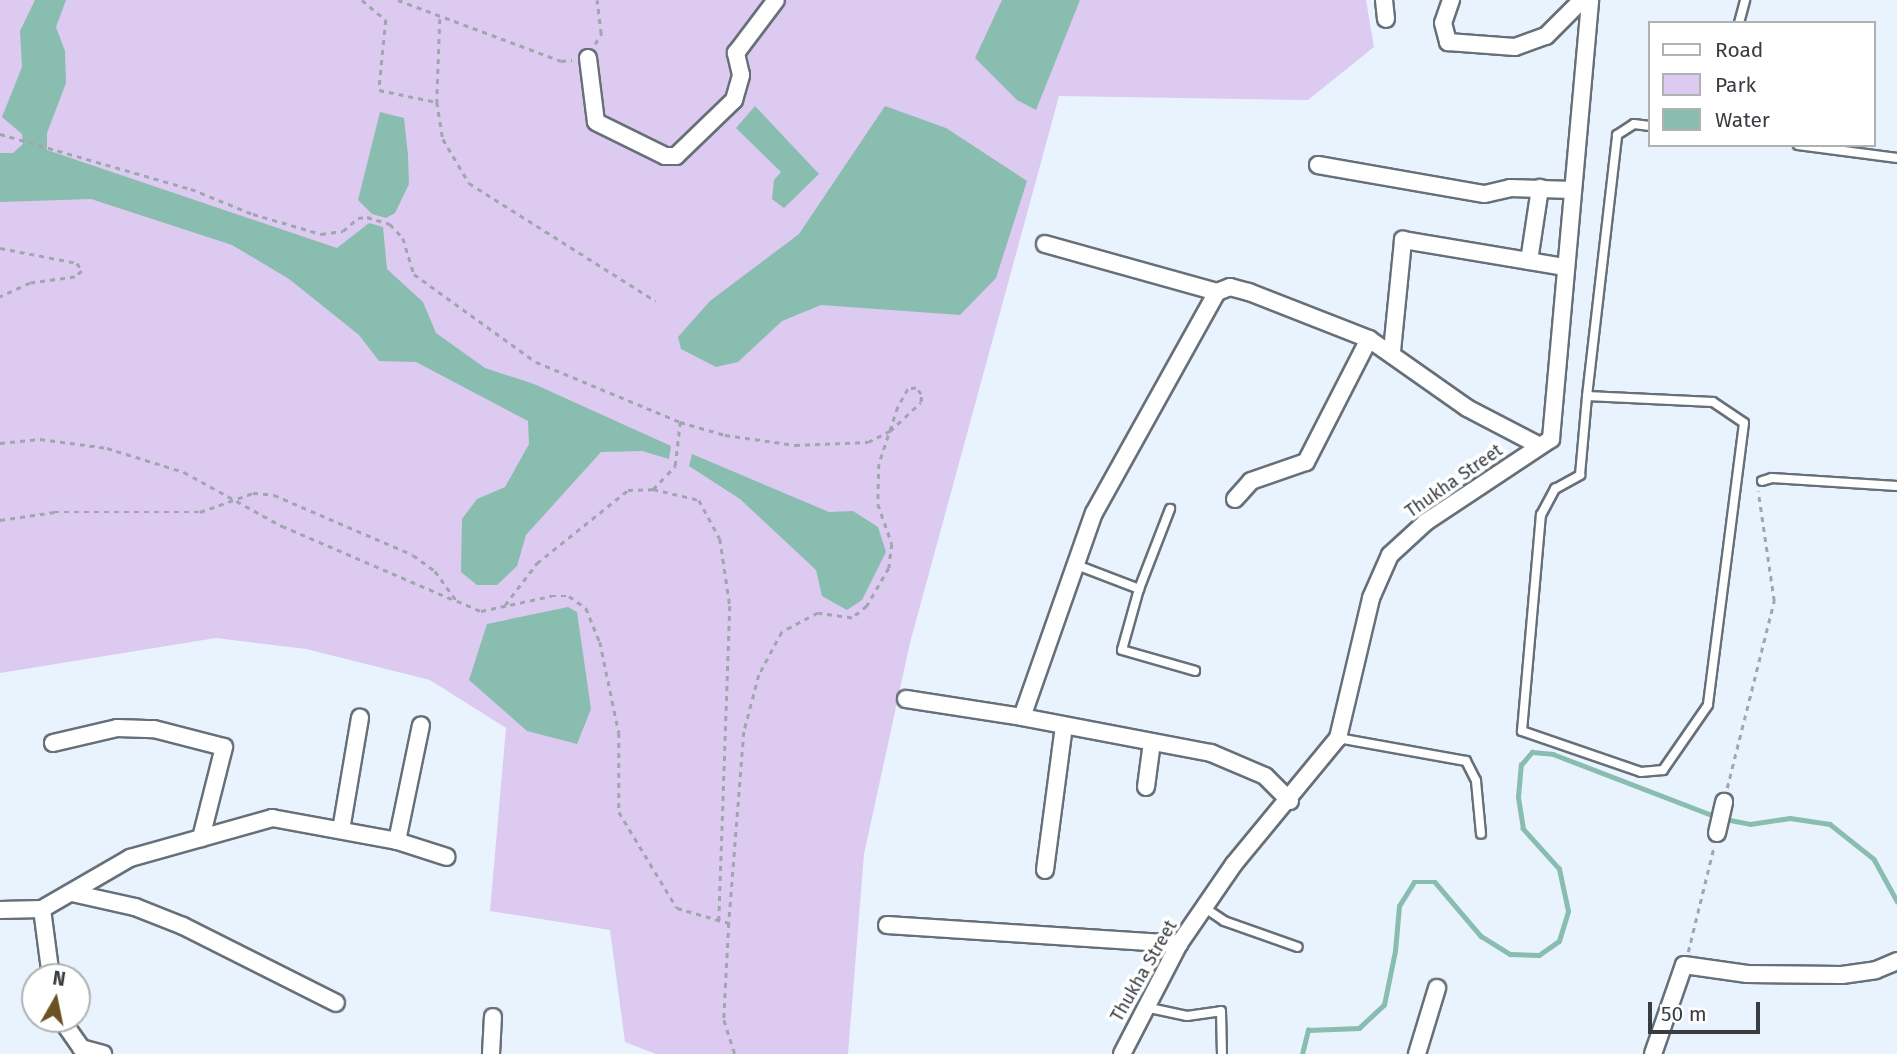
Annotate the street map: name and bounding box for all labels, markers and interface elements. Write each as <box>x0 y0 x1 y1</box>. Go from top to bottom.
legend <box>1648 21 1876 147</box>
text: Road <box>1715 37 1763 63</box>
text: Park <box>1715 72 1756 98</box>
text: Water <box>1715 107 1770 133</box>
street label: Thukha Street <box>1401 440 1507 522</box>
street label: Thukha Street <box>1106 916 1182 1026</box>
north arrow <box>21 963 91 1033</box>
text: N <box>51 966 67 991</box>
scale bar <box>1652 988 1764 1032</box>
text: 50 m <box>1661 1001 1707 1027</box>

